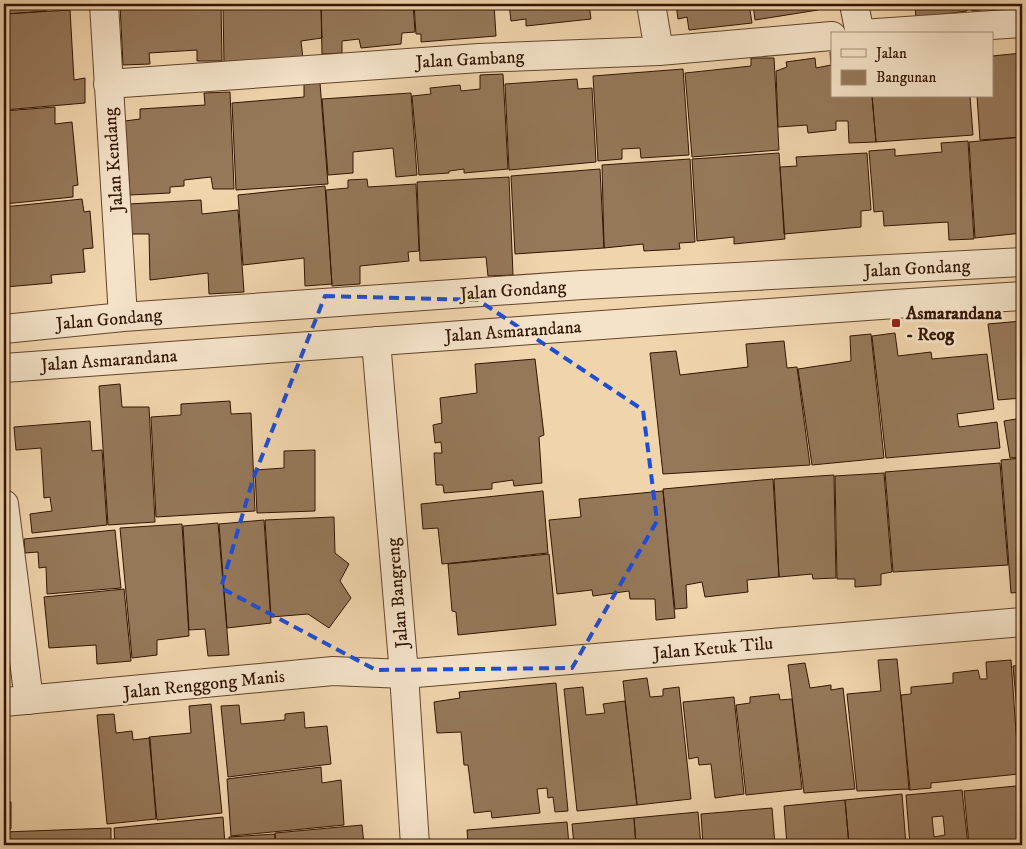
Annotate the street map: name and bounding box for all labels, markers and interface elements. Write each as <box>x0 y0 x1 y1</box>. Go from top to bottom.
legend <box>831 32 994 98</box>
text: Jalan <box>874 44 907 63</box>
street label: Jalan Gambang <box>413 46 525 74</box>
text: Bangunan <box>876 68 936 87</box>
street label: Jalan Kendang <box>99 107 129 215</box>
street label: Jalan Gondang <box>861 255 971 283</box>
street label: Jalan Gondang <box>457 276 567 306</box>
place label: Asmarandana - Reog <box>905 303 1002 346</box>
street label: Jalan Gondang <box>53 304 163 336</box>
street label: Jalan Asmarandana <box>442 316 582 348</box>
marker: Asmarandana - Reog <box>890 317 902 329</box>
street label: Jalan Asmarandana <box>38 345 178 377</box>
street label: Jalan Bangreng <box>382 537 414 651</box>
street label: Jalan Ketuk Tilu <box>650 633 774 665</box>
street label: Jalan Renggong Manis <box>120 666 286 705</box>

